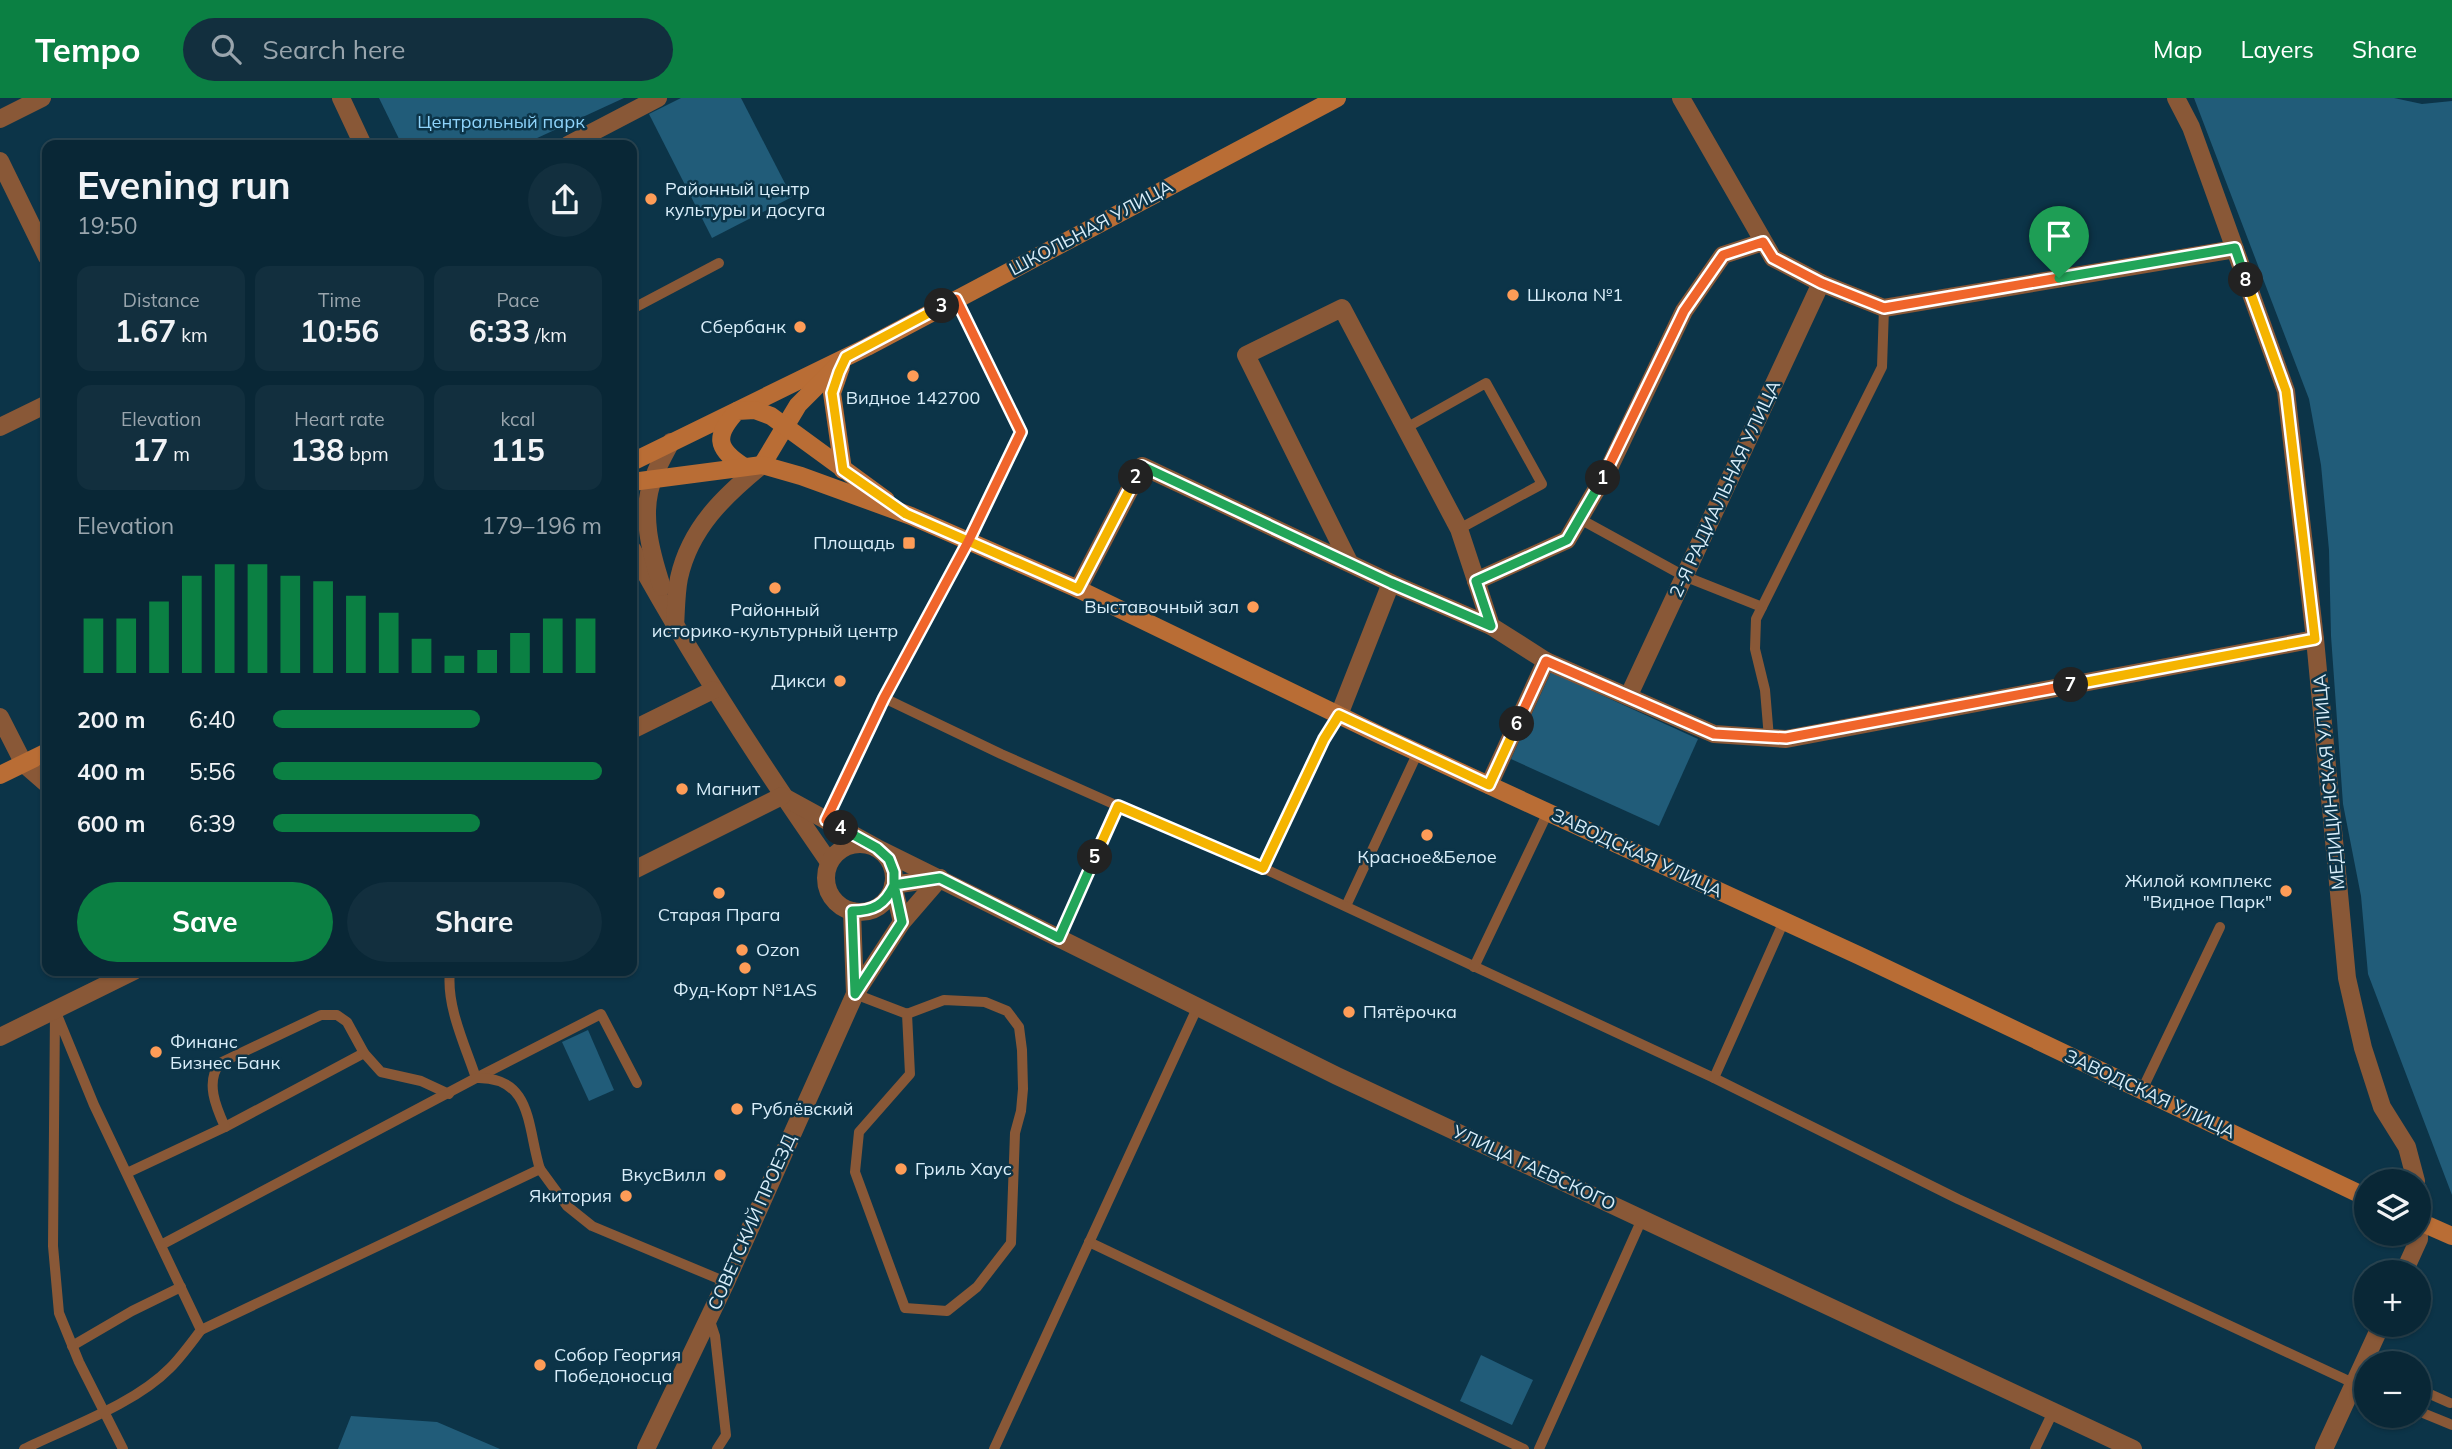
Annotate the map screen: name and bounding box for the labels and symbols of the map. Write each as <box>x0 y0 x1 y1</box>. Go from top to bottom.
park label: Центральный парк <box>417 110 585 133</box>
street label: ШКОЛЬНАЯ УЛИЦА <box>1005 175 1176 280</box>
place label: Районный центр культуры и досуга <box>665 177 826 221</box>
marker: Районный центр культуры и досуга <box>643 191 659 207</box>
pin <box>2029 206 2089 278</box>
pin: 8 <box>2228 262 2264 298</box>
place label: Школа №1 <box>1527 283 1623 306</box>
marker: Школа №1 <box>1505 287 1521 303</box>
pin: 3 <box>925 288 960 324</box>
place label: Сбербанк <box>700 315 786 338</box>
marker: Сбербанк <box>792 319 808 335</box>
marker: Видное 142700 <box>905 368 921 384</box>
street label: 2-Я РАДИАЛЬНАЯ УЛИЦА <box>1664 376 1785 601</box>
place label: Видное 142700 <box>846 386 980 409</box>
pin: 2 <box>1118 460 1154 494</box>
pin: 1 <box>1586 460 1620 496</box>
place label: Площадь <box>813 531 895 554</box>
marker: Площадь <box>901 535 917 551</box>
marker: Районный историко-культурный центр <box>767 580 783 596</box>
place label: Выставочный зал <box>1084 595 1239 618</box>
place label: Районный историко-культурный центр <box>652 598 898 642</box>
marker: Выставочный зал <box>1245 599 1261 615</box>
pin: 7 <box>2054 668 2088 702</box>
place label: Дикси <box>771 669 826 692</box>
marker: Дикси <box>832 673 848 689</box>
street label: МЕДИЦИНСКАЯ УЛИЦА <box>2308 673 2349 891</box>
pin: 6 <box>1500 706 1534 742</box>
place label: Магнит <box>696 777 761 800</box>
marker: Магнит <box>674 781 690 797</box>
street label: ЗАВОДСКАЯ УЛИЦА <box>1548 803 1726 902</box>
pin: 4 <box>824 810 858 846</box>
marker: Красное&Белое <box>1419 827 1435 843</box>
pin: 5 <box>1078 840 1112 874</box>
place label: Красное&Белое <box>1357 845 1497 868</box>
place label: Жилой комплекс "Видное Парк" <box>2125 869 2272 913</box>
marker: Жилой комплекс "Видное Парк" <box>2278 883 2294 899</box>
marker: Старая Прага <box>711 885 727 901</box>
place label: Старая Прага <box>658 903 780 926</box>
place label: Ozon <box>756 938 800 961</box>
marker: Ozon <box>734 942 750 958</box>
marker: Фуд-Корт №1AS <box>737 960 753 976</box>
place label: Фуд-Корт №1AS <box>673 978 817 1001</box>
place label: Пятёрочка <box>1363 1000 1457 1023</box>
marker: Пятёрочка <box>1341 1004 1357 1020</box>
place label: Финанс Бизнес Банк <box>170 1030 280 1074</box>
marker: Финанс Бизнес Банк <box>148 1044 164 1060</box>
street label: ЗАВОДСКАЯ УЛИЦА <box>2061 1044 2239 1143</box>
place label: Рублёвский <box>751 1097 854 1120</box>
marker: Рублёвский <box>729 1101 745 1117</box>
street label: УЛИЦА ГАЕВСКОГО <box>1448 1119 1620 1215</box>
street label: СОВЕТСКИЙ ПРОЕЗД <box>702 1130 801 1313</box>
place label: Гриль Хаус <box>915 1157 1012 1180</box>
marker: Гриль Хаус <box>893 1161 909 1177</box>
place label: ВкусВилл <box>621 1163 706 1186</box>
marker: ВкусВилл <box>712 1167 728 1183</box>
place label: Якитория <box>529 1184 612 1207</box>
marker: Якитория <box>618 1188 634 1204</box>
place label: Собор Георгия Победоносца <box>554 1343 681 1387</box>
marker: Собор Георгия Победоносца <box>532 1357 548 1373</box>

